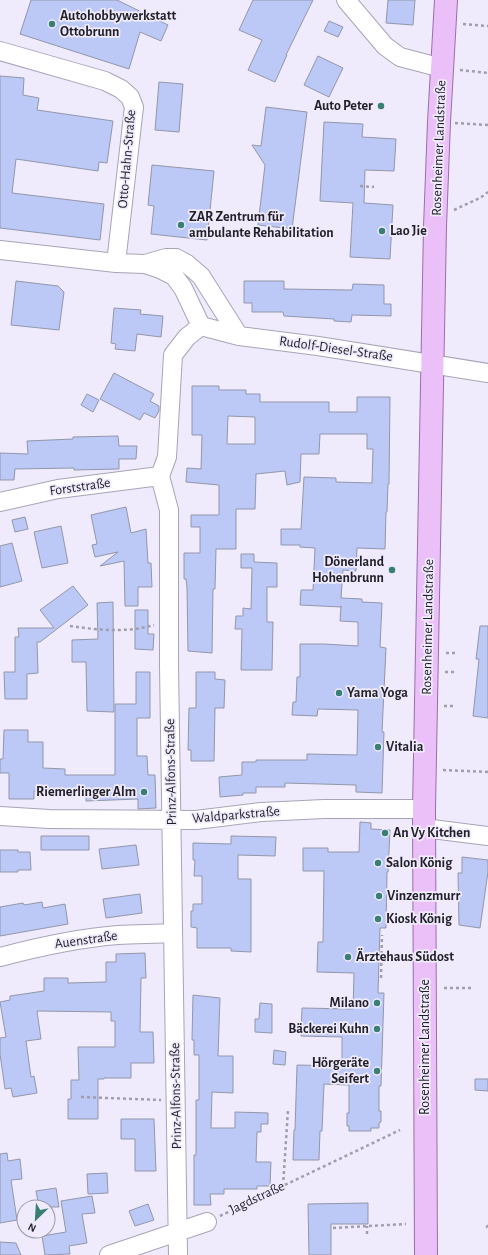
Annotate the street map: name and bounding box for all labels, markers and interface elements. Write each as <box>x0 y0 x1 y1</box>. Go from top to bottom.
place label: Autohobbywerkstatt Ottobrunn <box>60 9 177 39</box>
marker: Autohobbywerkstatt Ottobrunn <box>47 19 57 29</box>
street label: Rosenheimer Landstraße <box>430 80 448 216</box>
place label: Auto Peter <box>314 99 373 113</box>
marker: Auto Peter <box>376 101 386 111</box>
street label: Otto-Hahn-Straße <box>116 109 138 209</box>
place label: ZAR Zentrum für ambulante Rehabilitation <box>189 210 334 240</box>
marker: ZAR Zentrum für ambulante Rehabilitation <box>176 220 186 230</box>
place label: Lao Jie <box>390 224 427 238</box>
marker: Lao Jie <box>377 226 387 236</box>
street label: Rudolf-Diesel-Straße <box>278 334 394 364</box>
street label: Forststraße <box>49 476 111 498</box>
place label: Dönerland Hohenbrunn <box>312 555 385 585</box>
street label: Rosenheimer Landstraße <box>420 559 436 695</box>
marker: Dönerland Hohenbrunn <box>387 565 397 575</box>
place label: Yama Yoga <box>347 686 408 700</box>
marker: Yama Yoga <box>334 688 344 698</box>
street label: Prinz-Alfons-Straße <box>163 719 179 825</box>
place label: Vitalia <box>386 740 424 754</box>
marker: Vitalia <box>373 742 383 752</box>
place label: Riemerlinger Alm <box>36 785 136 799</box>
marker: Riemerlinger Alm <box>139 787 149 797</box>
street label: Waldparkstraße <box>192 804 280 826</box>
place label: An Vy Kitchen <box>393 826 470 840</box>
marker: An Vy Kitchen <box>380 828 390 838</box>
place label: Salon König <box>386 856 453 870</box>
marker: Salon König <box>373 858 383 868</box>
place label: Vinzenzmurr <box>387 889 460 903</box>
marker: Vinzenzmurr <box>374 891 384 901</box>
place label: Kiosk König <box>386 912 453 926</box>
marker: Kiosk König <box>373 914 383 924</box>
street label: Auenstraße <box>54 929 118 951</box>
place label: Ärztehaus Südost <box>356 948 454 964</box>
marker: Ärztehaus Südost <box>343 952 353 962</box>
street label: Rosenheimer Landstraße <box>418 979 432 1115</box>
place label: Milano <box>330 996 369 1010</box>
marker: Milano <box>372 998 382 1008</box>
place label: Bäckerei Kuhn <box>288 1022 369 1036</box>
marker: Bäckerei Kuhn <box>372 1024 382 1034</box>
street label: Prinz-Alfons-Straße <box>168 1043 184 1149</box>
place label: Hörgeräte Seifert <box>312 1056 369 1086</box>
marker: Hörgeräte Seifert <box>372 1066 382 1076</box>
street label: Jagdstraße <box>227 1179 287 1217</box>
north arrow <box>16 1199 56 1239</box>
text: N <box>26 1221 38 1234</box>

